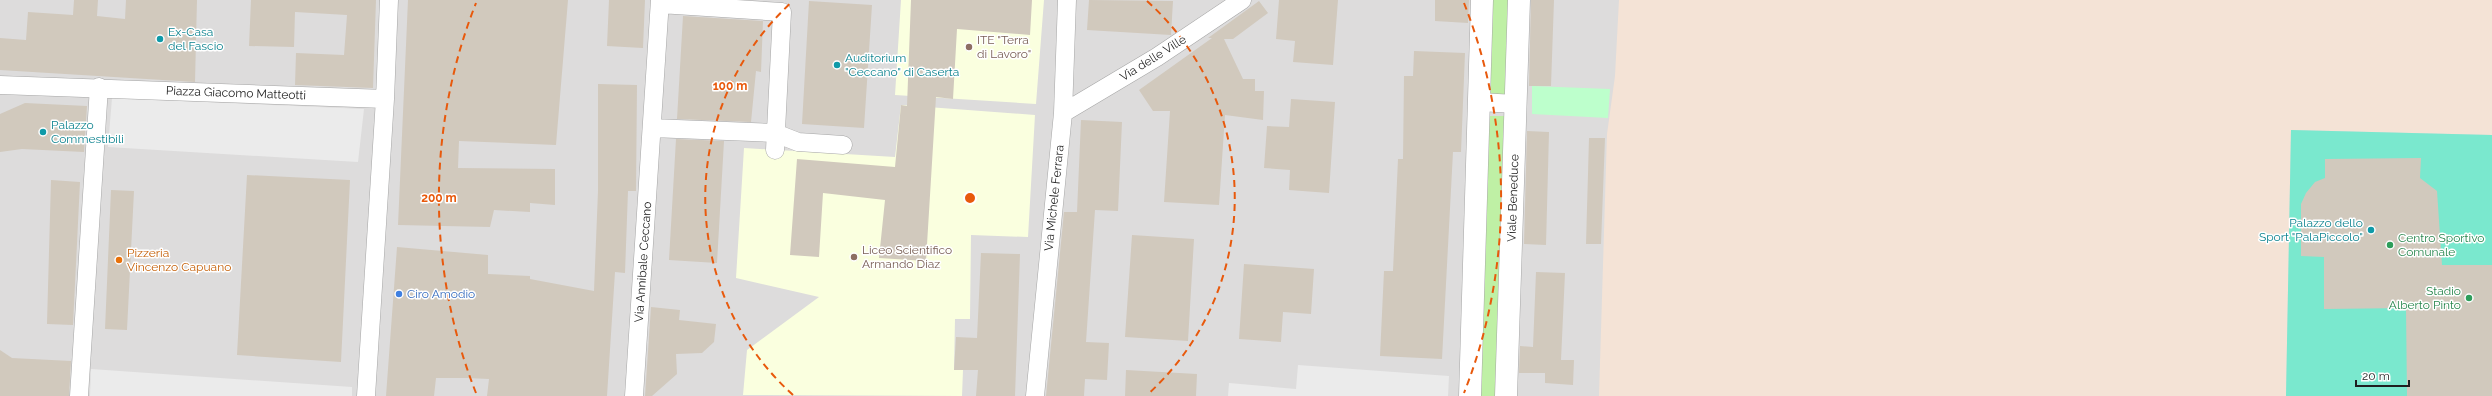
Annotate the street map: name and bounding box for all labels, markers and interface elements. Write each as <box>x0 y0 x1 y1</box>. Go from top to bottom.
place label: Ex-Casa del Fascio <box>168 25 223 53</box>
street label: Via delle Ville <box>1117 32 1189 84</box>
place label: ITE "Terra di Lavoro" <box>977 33 1031 61</box>
marker: Ex-Casa del Fascio <box>155 34 165 44</box>
marker: ITE "Terra di Lavoro" <box>964 42 974 52</box>
place label: Auditorium "Ceccano" di Caserta <box>845 51 959 79</box>
marker: Auditorium "Ceccano" di Caserta <box>832 60 842 70</box>
text: 100 m <box>713 79 747 93</box>
street label: Piazza Giacomo Matteotti <box>166 84 306 102</box>
place label: Palazzo Commestibili <box>51 118 124 146</box>
marker: Palazzo Commestibili <box>38 127 48 137</box>
street label: Via Michele Ferrara <box>1041 144 1067 252</box>
street label: Viale Beneduce <box>1504 154 1522 242</box>
text: 200 m <box>421 191 457 205</box>
centre of rings <box>963 191 977 205</box>
street label: Via Annibale Ceccano <box>632 201 654 323</box>
place label: Palazzo dello Sport "PalaPiccolo" <box>2259 216 2363 244</box>
marker: Palazzo dello Sport "PalaPiccolo" <box>2366 225 2376 235</box>
place label: Centro Sportivo Comunale <box>2398 231 2484 259</box>
marker: Centro Sportivo Comunale <box>2385 240 2395 250</box>
place label: Liceo Scientifico Armando Diaz <box>862 243 952 271</box>
place label: Pizzeria Vincenzo Capuano <box>127 246 231 274</box>
marker: Liceo Scientifico Armando Diaz <box>849 252 859 262</box>
marker: Pizzeria Vincenzo Capuano <box>114 255 124 265</box>
place label: Stadio Alberto Pinto <box>2389 284 2461 312</box>
place label: Ciro Amodio <box>407 287 475 301</box>
marker: Ciro Amodio <box>394 289 404 299</box>
marker: Stadio Alberto Pinto <box>2464 293 2474 303</box>
scale bar <box>2356 362 2409 388</box>
text: 20 m <box>2362 369 2390 383</box>

